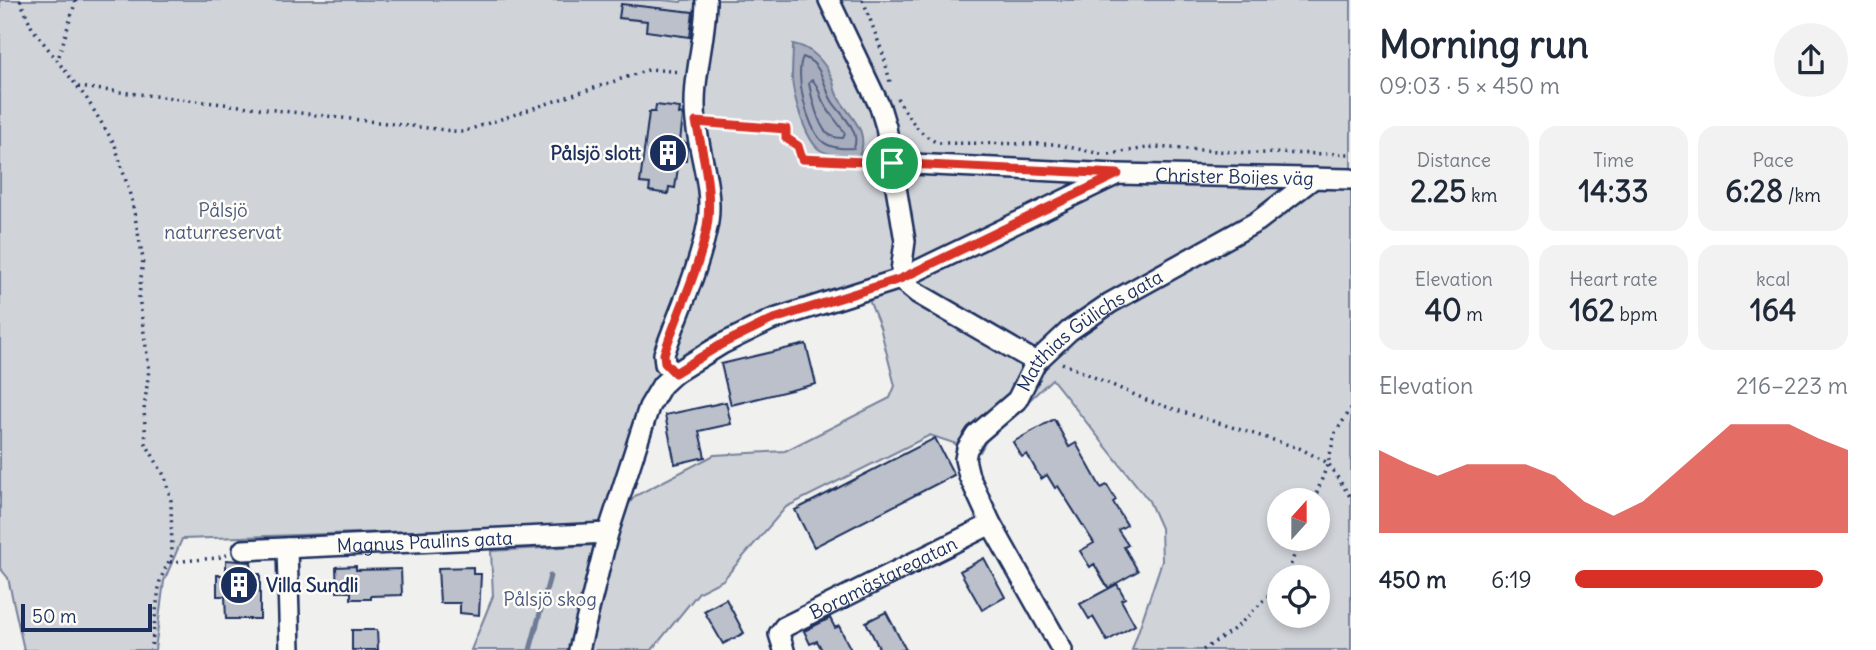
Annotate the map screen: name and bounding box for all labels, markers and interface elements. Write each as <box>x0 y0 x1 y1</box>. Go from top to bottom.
text: Morning run <box>1379 21 1589 68</box>
button: share <box>1774 23 1848 97</box>
text: 09:03 · 5 × 450 m <box>1379 71 1560 100</box>
building icon: Pålsjö slott <box>647 132 689 174</box>
pin <box>862 133 922 193</box>
place label: Pålsjö slott <box>551 141 642 165</box>
icon: arrive <box>873 144 911 182</box>
text: Distance <box>1417 148 1491 172</box>
text: Time <box>1593 148 1634 172</box>
text: Pace <box>1753 148 1794 172</box>
street label: Christer Boijes väg <box>1155 163 1314 190</box>
text: 2.25 <box>1410 172 1467 210</box>
text: 14:33 <box>1578 172 1649 210</box>
text: 6:28 <box>1725 172 1783 210</box>
text: km <box>1467 183 1497 207</box>
text: /km <box>1783 183 1821 207</box>
park label: Pålsjö naturreservat <box>164 198 282 244</box>
street label: Matthias Gülichs gata <box>1011 264 1167 395</box>
text: Elevation <box>1415 267 1493 291</box>
text: Heart rate <box>1569 267 1658 291</box>
text: kcal <box>1756 267 1790 291</box>
text: 40 <box>1425 291 1462 329</box>
text: 162 <box>1569 291 1615 329</box>
text: 164 <box>1750 291 1796 329</box>
text: m <box>1462 302 1483 326</box>
text: bpm <box>1615 302 1658 326</box>
text: Elevation <box>1379 371 1473 400</box>
text: 216–223 m <box>1736 371 1848 400</box>
north arrow <box>1267 488 1330 551</box>
map controls <box>1267 488 1330 628</box>
street label: Magnus Paulins gata <box>336 525 514 558</box>
street label: Borgmästaregatan <box>805 531 961 625</box>
building icon: Villa Sundli <box>218 564 260 606</box>
button: locate <box>1267 565 1330 628</box>
text: 450 m <box>1379 565 1446 594</box>
text: 6:19 <box>1491 565 1532 594</box>
place label: Villa Sundli <box>266 573 358 597</box>
park label: Pålsjö skog <box>503 587 597 611</box>
scale bar <box>21 601 152 633</box>
text: 50 m <box>32 604 77 628</box>

